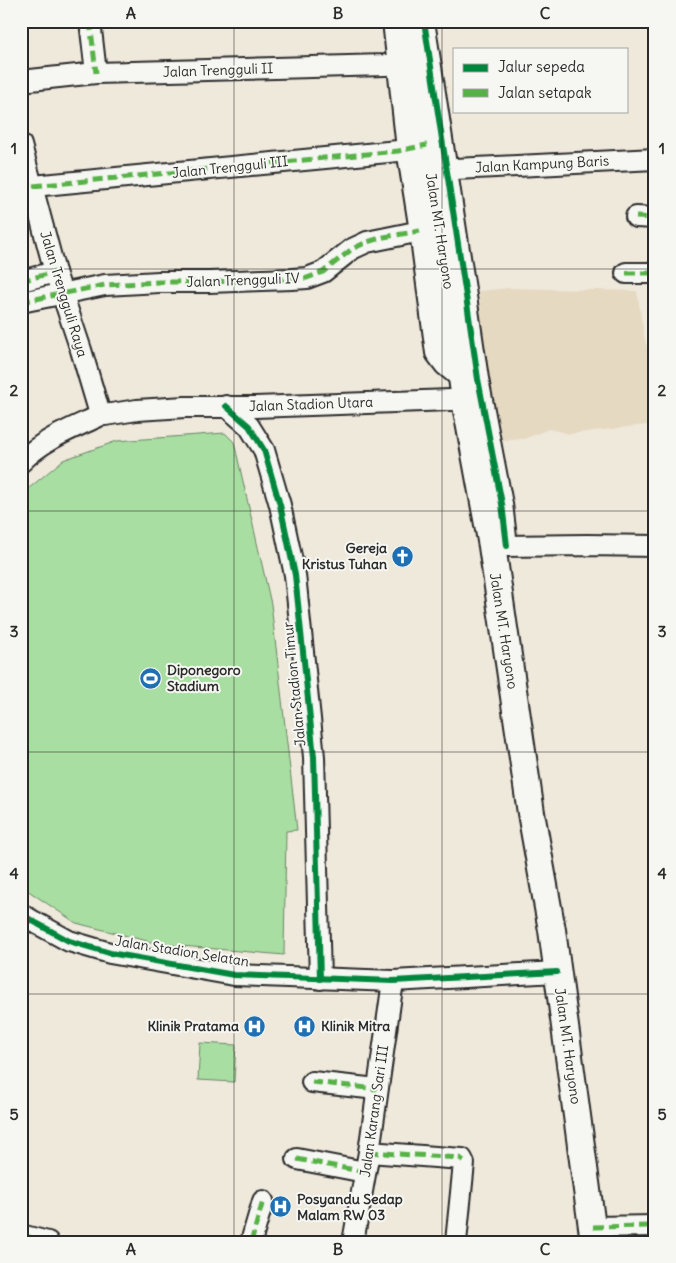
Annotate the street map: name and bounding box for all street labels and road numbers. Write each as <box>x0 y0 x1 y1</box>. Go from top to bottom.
street label: Jalan Trengguli II <box>162 59 274 81</box>
street label: Jalan Kampung Baris <box>474 151 610 177</box>
street label: Jalan Trengguli III <box>171 152 289 182</box>
street label: Jalan MT. Haryono <box>422 172 458 291</box>
street label: Jalan Trengguli Raya <box>36 229 92 359</box>
street label: Jalan Trengguli IV <box>186 269 300 291</box>
street label: Jalan Stadion Utara <box>249 393 373 415</box>
street label: Jalan MT. Haryono <box>486 572 522 691</box>
street label: Jalan Stadion Timur <box>278 621 309 747</box>
street label: Jalan Stadion Selatan <box>114 931 250 971</box>
street label: Jalan MT. Haryono <box>551 987 585 1106</box>
street label: Jalan Karang Sari III <box>356 1044 392 1178</box>

